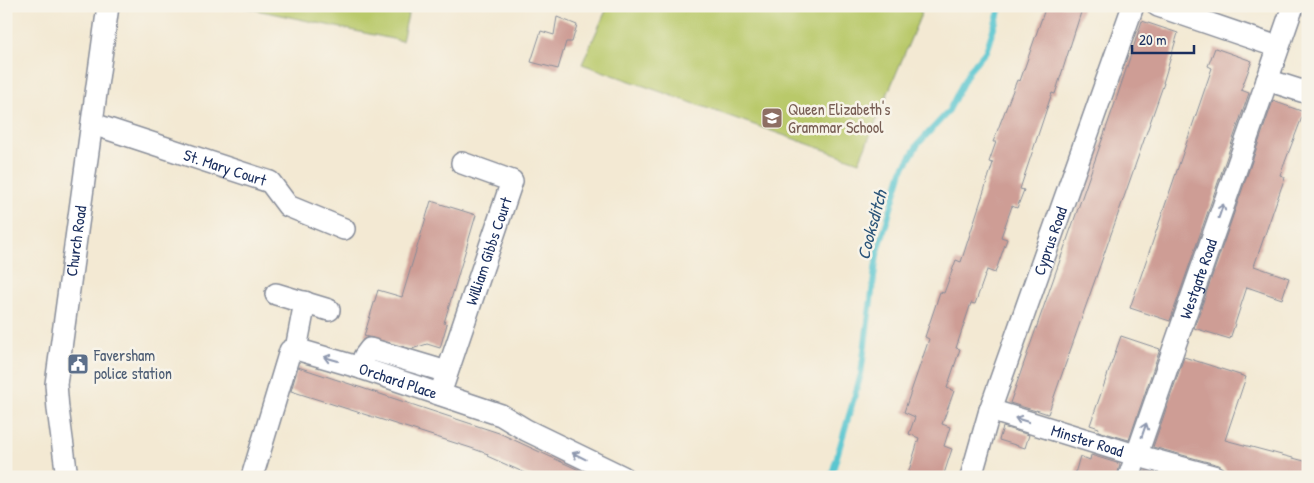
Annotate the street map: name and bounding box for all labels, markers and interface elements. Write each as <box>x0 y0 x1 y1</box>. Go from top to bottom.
scale bar <box>1132 22 1194 54</box>
text: 20 m <box>1139 29 1166 50</box>
place label: Queen Elizabeth's Grammar School <box>788 98 891 138</box>
school or university icon: Queen Elizabeth's Grammar School <box>760 106 784 130</box>
street label: St. Mary Court <box>181 143 270 191</box>
water label: Cooksditch <box>850 186 893 262</box>
street label: William Gibbs Court <box>460 194 517 308</box>
street label: Church Road <box>60 204 91 278</box>
street label: Cyprus Road <box>1028 204 1072 278</box>
one-way arrow <box>1217 204 1226 219</box>
street label: Westgate Road <box>1174 236 1222 322</box>
place label: Faversham police station <box>93 344 172 384</box>
public building icon: Faversham police station <box>66 352 90 376</box>
one-way arrow <box>323 354 339 364</box>
street label: Orchard Place <box>356 357 441 404</box>
one-way arrow <box>1015 415 1030 424</box>
street label: Minster Road <box>1049 419 1126 462</box>
one-way arrow <box>1140 423 1149 439</box>
one-way arrow <box>572 450 587 460</box>

